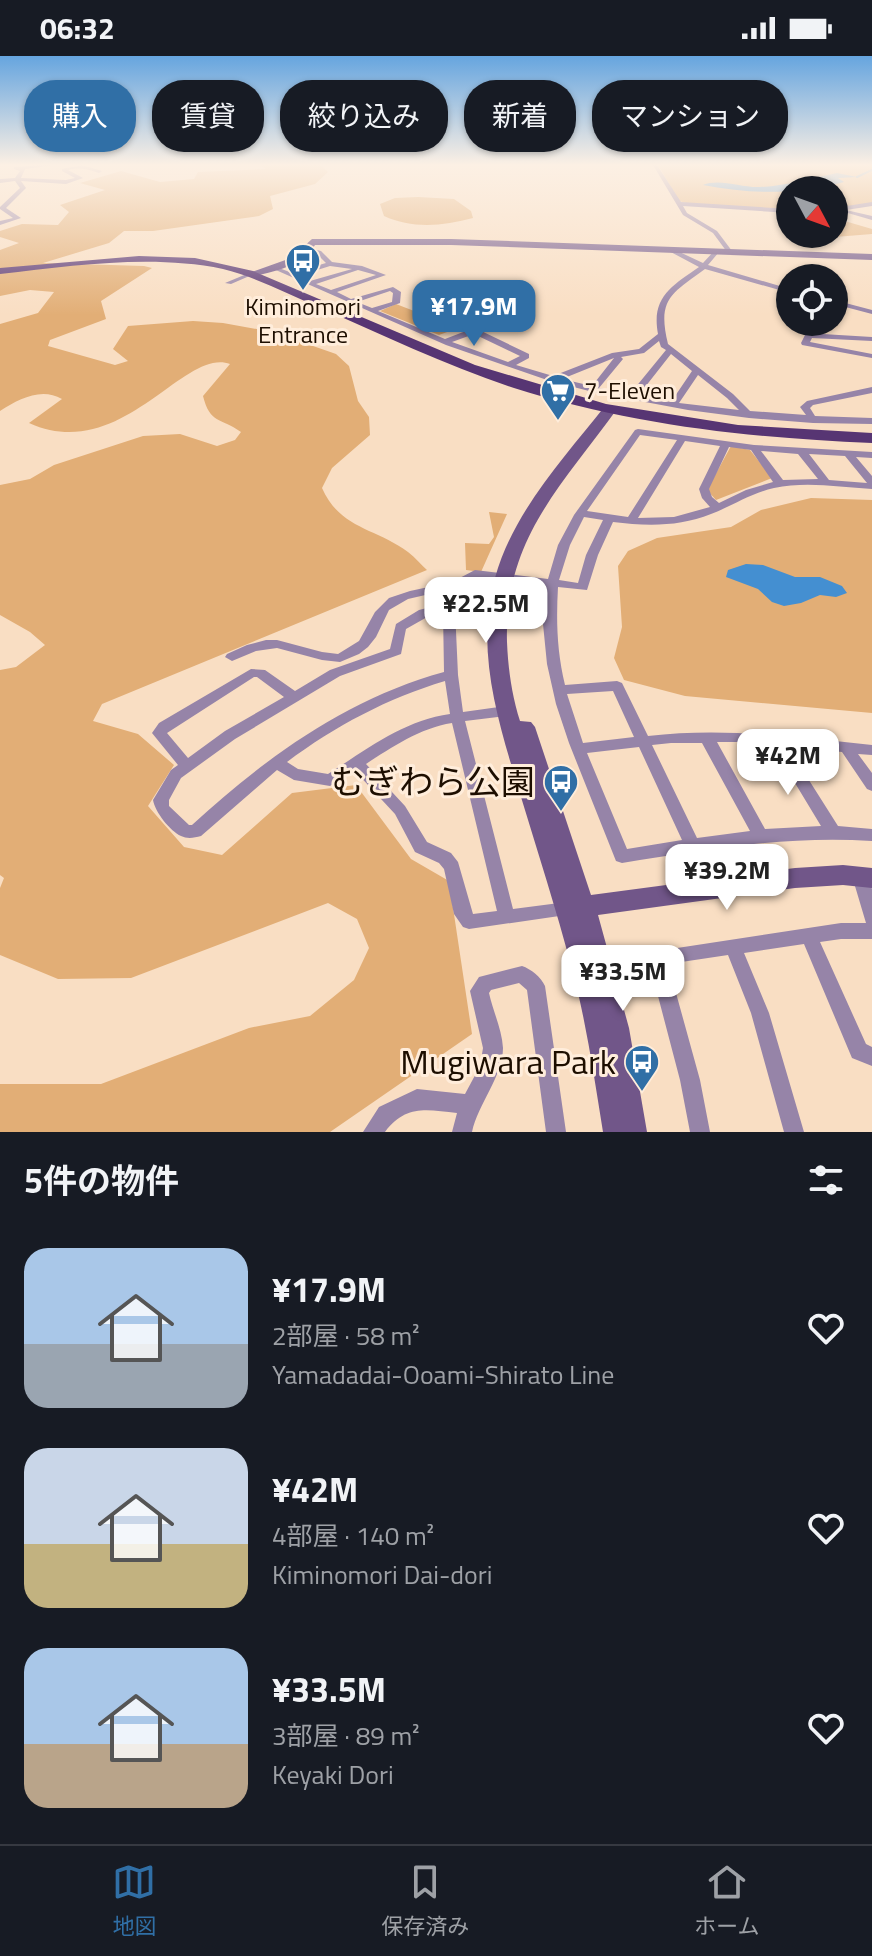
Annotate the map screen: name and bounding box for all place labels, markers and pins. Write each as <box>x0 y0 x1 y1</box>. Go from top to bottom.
bus stop icon: Kiminomori Entrance <box>284 242 322 292</box>
pin: ¥17.9M <box>409 280 539 348</box>
place label: Kiminomori Entrance <box>245 288 361 352</box>
supermarket icon: 7-Eleven <box>539 372 577 422</box>
place label: 7-Eleven <box>584 372 675 408</box>
pin: ¥22.5M <box>421 577 551 645</box>
pin: ¥42M <box>741 729 835 797</box>
place label: むぎわら公園 <box>331 755 535 807</box>
bus stop icon: むぎわら公園 <box>542 763 580 813</box>
pin: ¥39.2M <box>662 844 792 912</box>
pin: ¥33.5M <box>558 945 688 1013</box>
place label: Mugiwara Park <box>400 1035 616 1087</box>
bus stop icon: Mugiwara Park <box>623 1043 661 1093</box>

